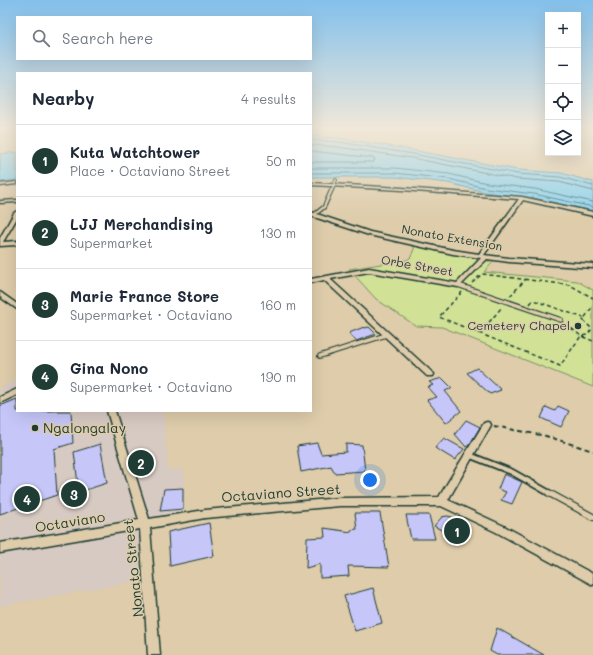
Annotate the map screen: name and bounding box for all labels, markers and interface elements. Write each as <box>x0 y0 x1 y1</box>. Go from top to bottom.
map controls <box>545 12 581 156</box>
button: + <box>545 12 581 48</box>
search box <box>16 16 312 60</box>
icon: search <box>30 27 52 49</box>
text: Search here <box>62 28 153 48</box>
button: − <box>545 48 581 84</box>
button: locate <box>545 84 581 120</box>
text: Nearby <box>32 87 94 109</box>
text: 4 results <box>241 90 296 107</box>
button: layers <box>545 120 581 156</box>
text: Kuta Watchtower <box>70 142 200 162</box>
text: 1 <box>42 152 48 169</box>
text: 50 m <box>266 152 296 169</box>
text: Place · Octaviano Street <box>70 162 230 179</box>
text: LJJ Merchandising <box>70 214 213 234</box>
street label: Nonato Extension <box>401 220 504 254</box>
text: 2 <box>41 224 49 241</box>
text: 130 m <box>260 224 296 241</box>
text: Supermarket <box>70 234 153 251</box>
street label: Orbe Street <box>380 251 454 279</box>
text: Marie France Store <box>70 286 219 306</box>
text: 3 <box>41 296 49 313</box>
text: 160 m <box>260 296 296 313</box>
text: Supermarket · Octaviano <box>70 306 232 323</box>
place label: Cemetery Chapel <box>468 317 570 333</box>
marker: Cemetery Chapel <box>573 321 583 331</box>
text: Gina Nono <box>70 358 148 378</box>
text: 4 <box>41 368 49 385</box>
text: 190 m <box>260 368 296 385</box>
text: Supermarket · Octaviano <box>70 378 232 395</box>
place label: Ngalongalay <box>43 418 126 437</box>
marker: Ngalongalay <box>30 423 40 433</box>
pin: 2 <box>128 448 154 478</box>
your location <box>360 470 380 490</box>
pin: 3 <box>61 479 87 509</box>
street label: Octaviano Street <box>221 479 341 506</box>
pin: 4 <box>14 484 40 514</box>
street label: Octaviano <box>34 507 106 536</box>
pin: 1 <box>444 516 470 546</box>
street label: Nonato Street <box>118 518 147 618</box>

